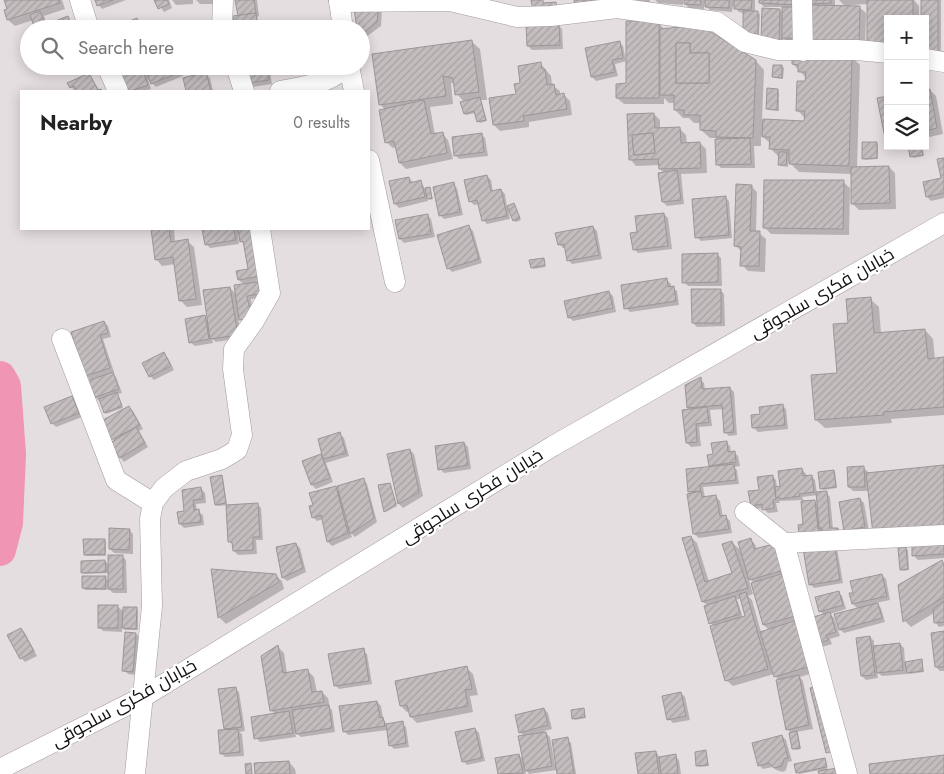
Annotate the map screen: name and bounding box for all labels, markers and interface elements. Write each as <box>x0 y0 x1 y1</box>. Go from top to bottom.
map controls <box>884 15 929 150</box>
button: + <box>884 15 929 60</box>
search box <box>20 20 370 75</box>
icon: search <box>38 34 66 62</box>
text: Search here <box>78 34 174 61</box>
button: − <box>884 60 929 105</box>
button: layers <box>884 105 929 150</box>
text: Nearby <box>40 108 112 138</box>
text: 0 results <box>293 111 350 134</box>
street label: خیابان فکری سلجوقی <box>745 241 899 345</box>
street label: خیابان فکری سلجوقی <box>396 442 548 550</box>
street label: خیابان فکری سلجوقی <box>47 652 201 754</box>

